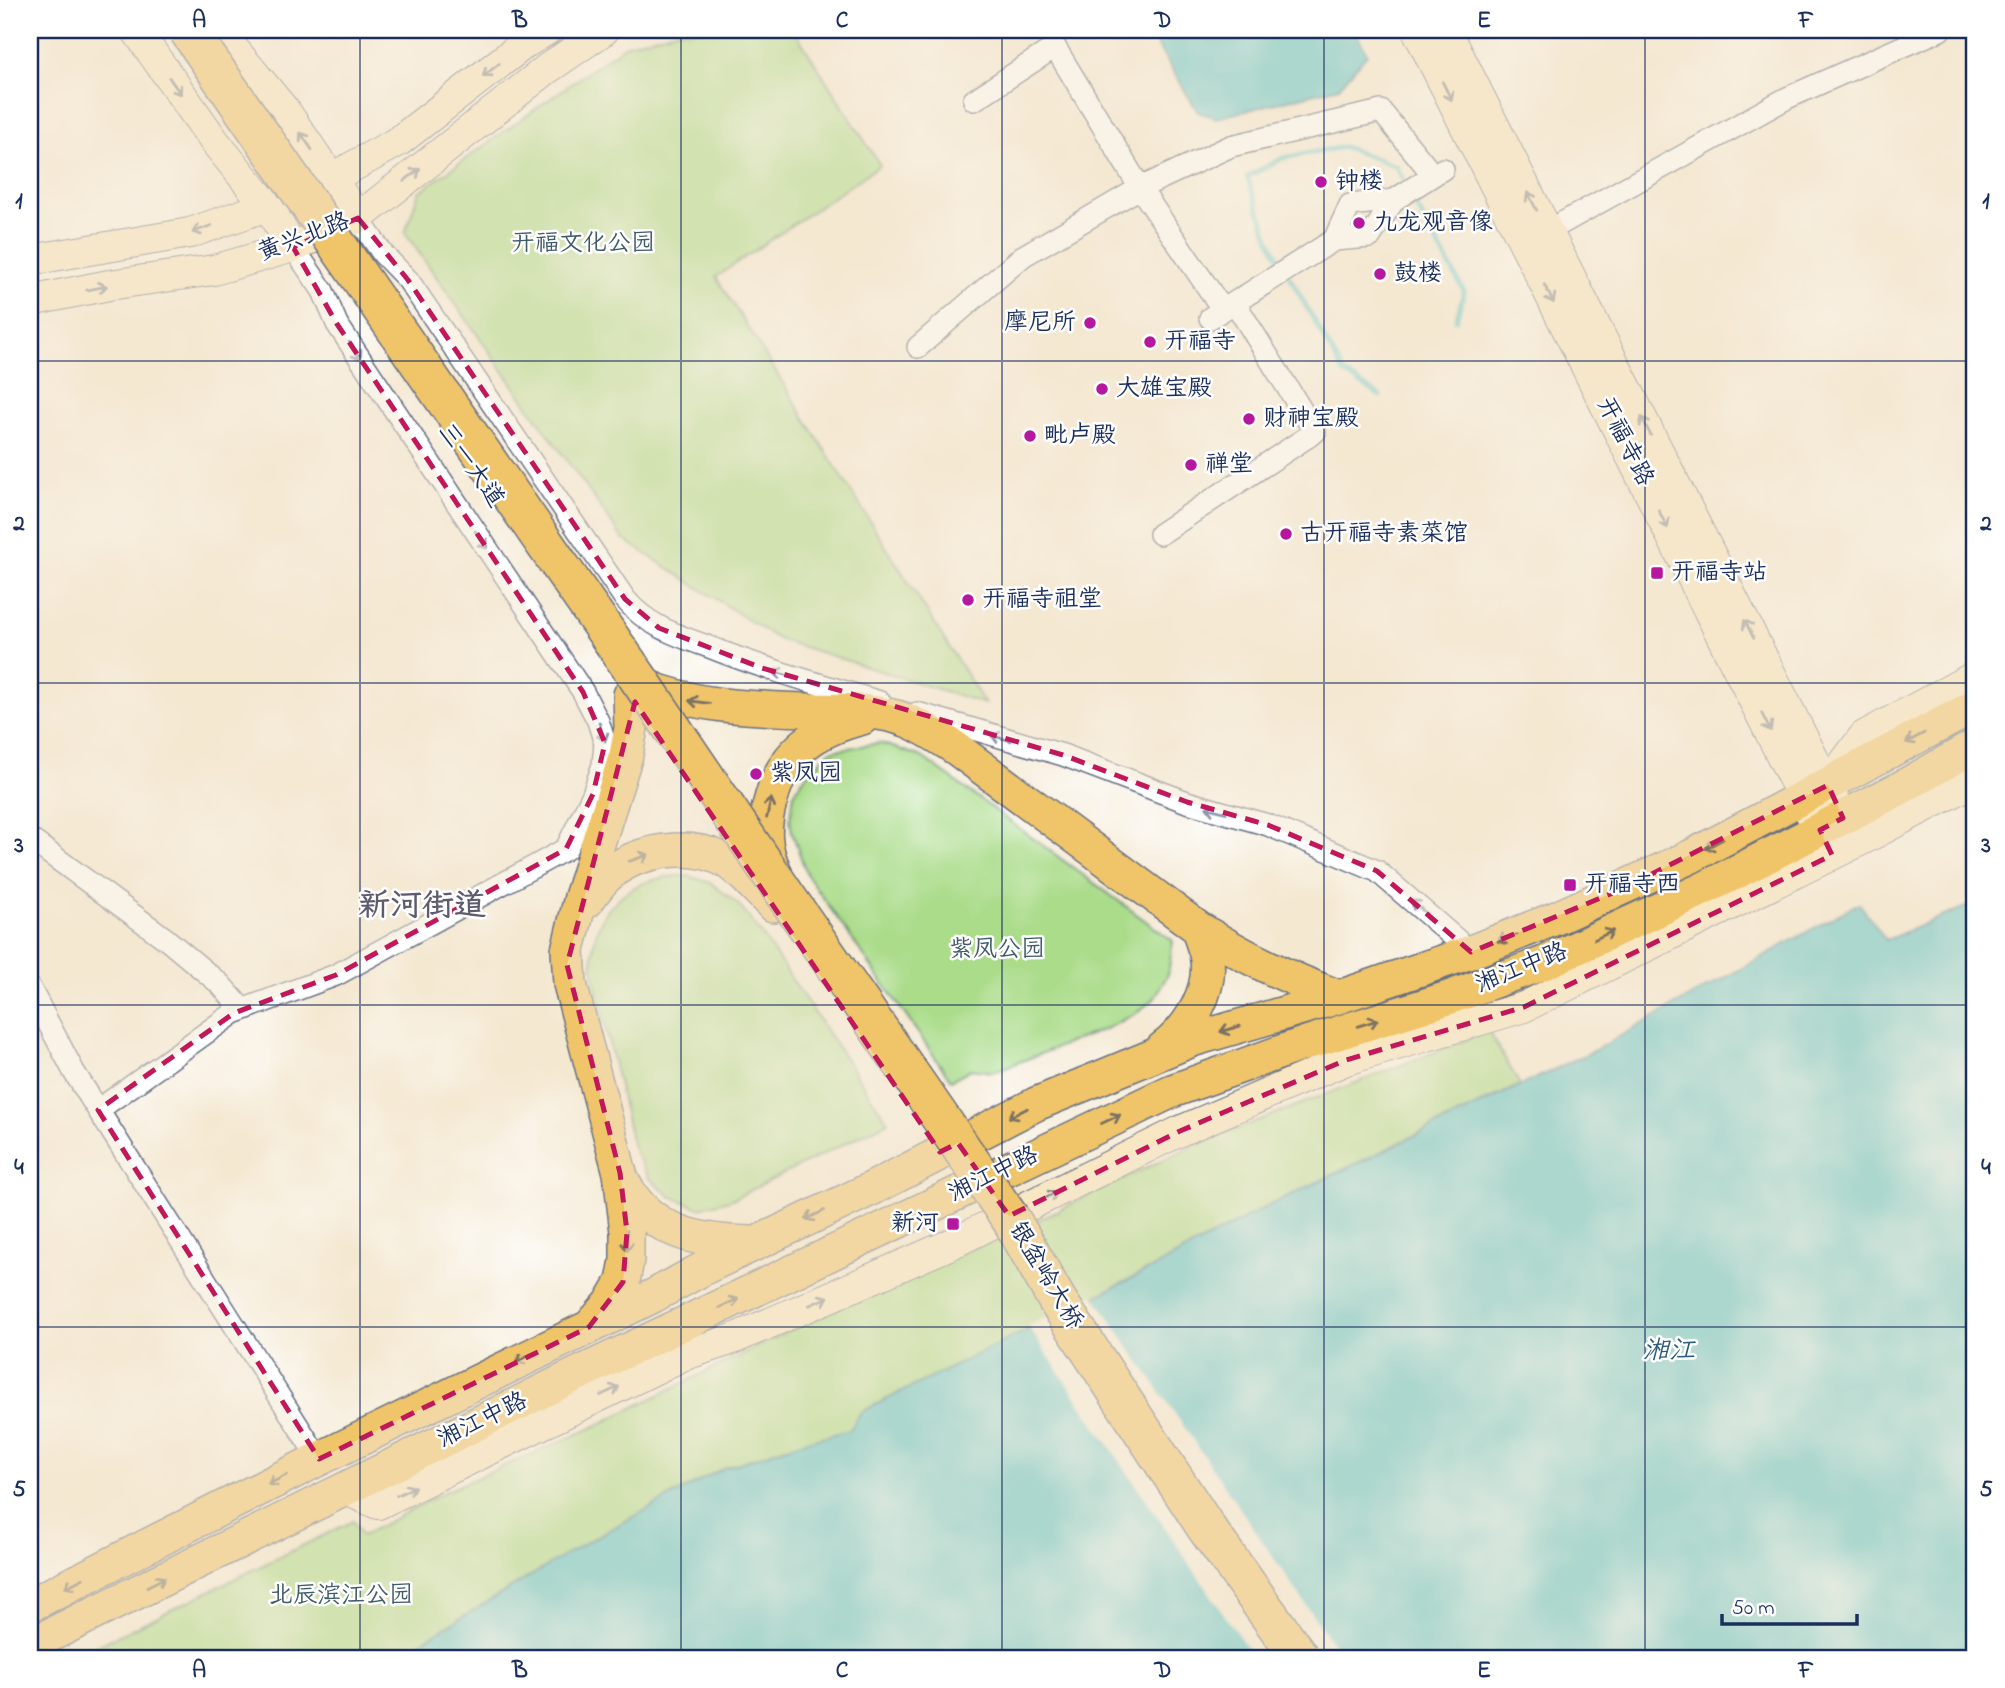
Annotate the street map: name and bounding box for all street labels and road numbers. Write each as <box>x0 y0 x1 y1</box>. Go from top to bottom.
street label: 黄兴北路 <box>253 204 355 272</box>
street label: 开福寺路 <box>1587 391 1661 493</box>
street label: 三一大道 <box>428 417 512 515</box>
street label: 湘江中路 <box>1471 935 1573 1003</box>
street label: 湘江中路 <box>943 1138 1045 1212</box>
street label: 银盆岭大桥 <box>999 1216 1091 1336</box>
street label: 湘江中路 <box>432 1384 534 1458</box>

